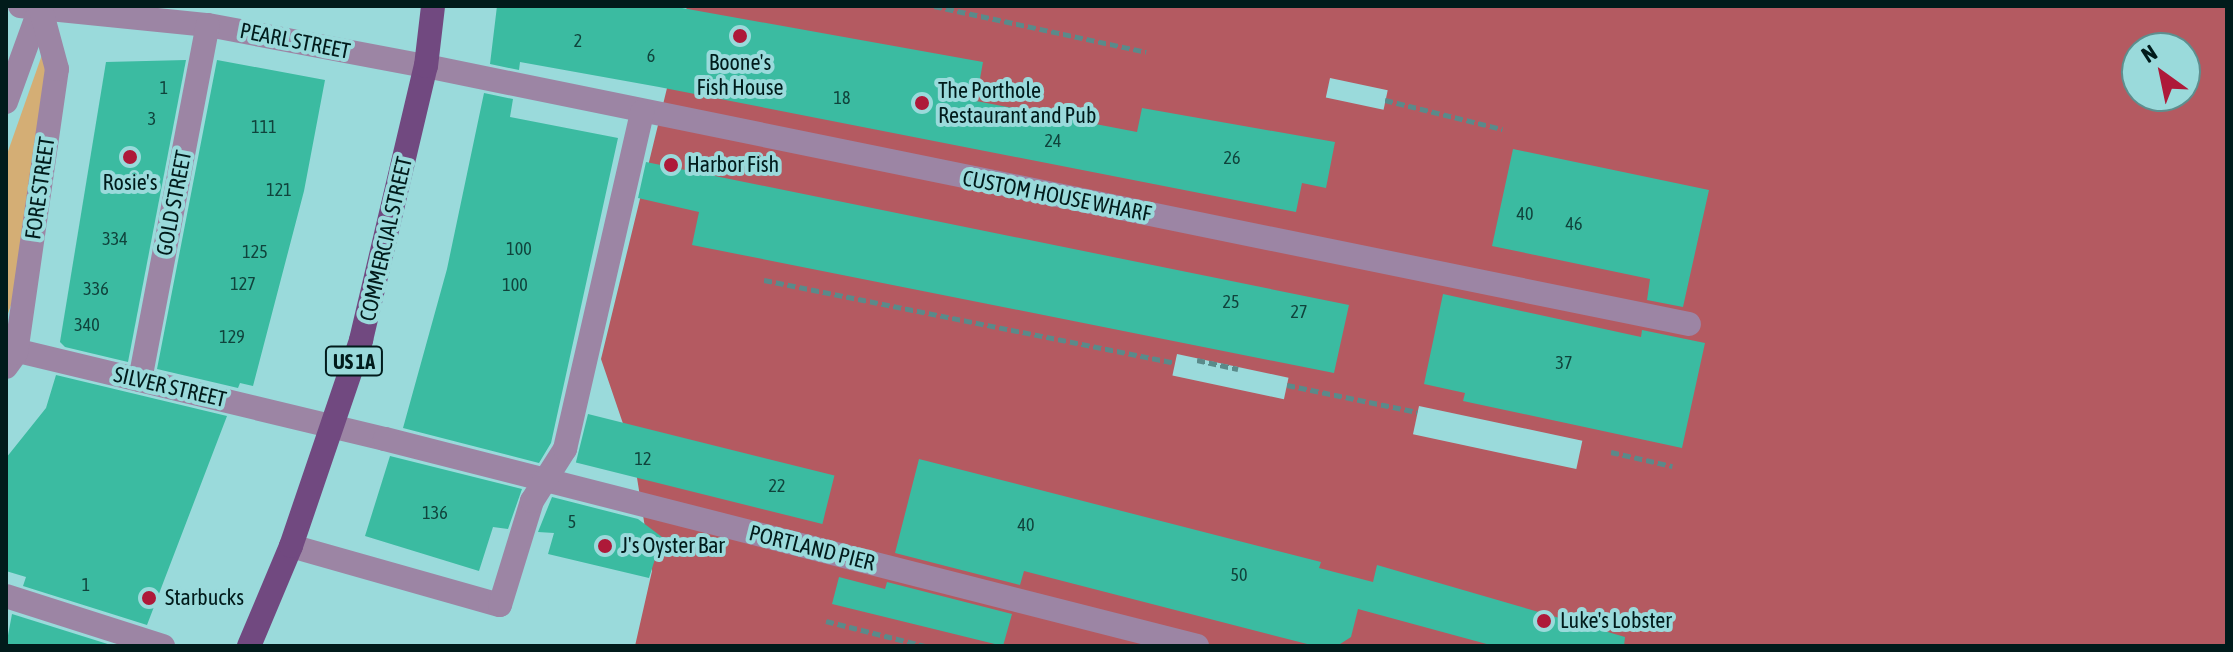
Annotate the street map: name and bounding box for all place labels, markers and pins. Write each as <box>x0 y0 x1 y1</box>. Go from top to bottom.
marker: Boone's Fish House <box>731 27 749 45</box>
place label: Boone's Fish House <box>697 49 783 100</box>
place label: The Porthole Restaurant and Pub <box>938 77 1096 128</box>
marker: The Porthole Restaurant and Pub <box>913 94 931 112</box>
marker: Rosie's <box>121 148 139 166</box>
place label: Harbor Fish <box>687 152 779 178</box>
marker: Harbor Fish <box>662 156 680 174</box>
place label: Rosie's <box>103 170 157 196</box>
place label: J's Oyster Bar <box>621 533 725 559</box>
marker: J's Oyster Bar <box>596 537 614 555</box>
place label: Starbucks <box>165 585 244 611</box>
marker: Starbucks <box>140 589 158 607</box>
place label: Luke's Lobster <box>1560 608 1672 634</box>
marker: Luke's Lobster <box>1535 612 1553 630</box>

